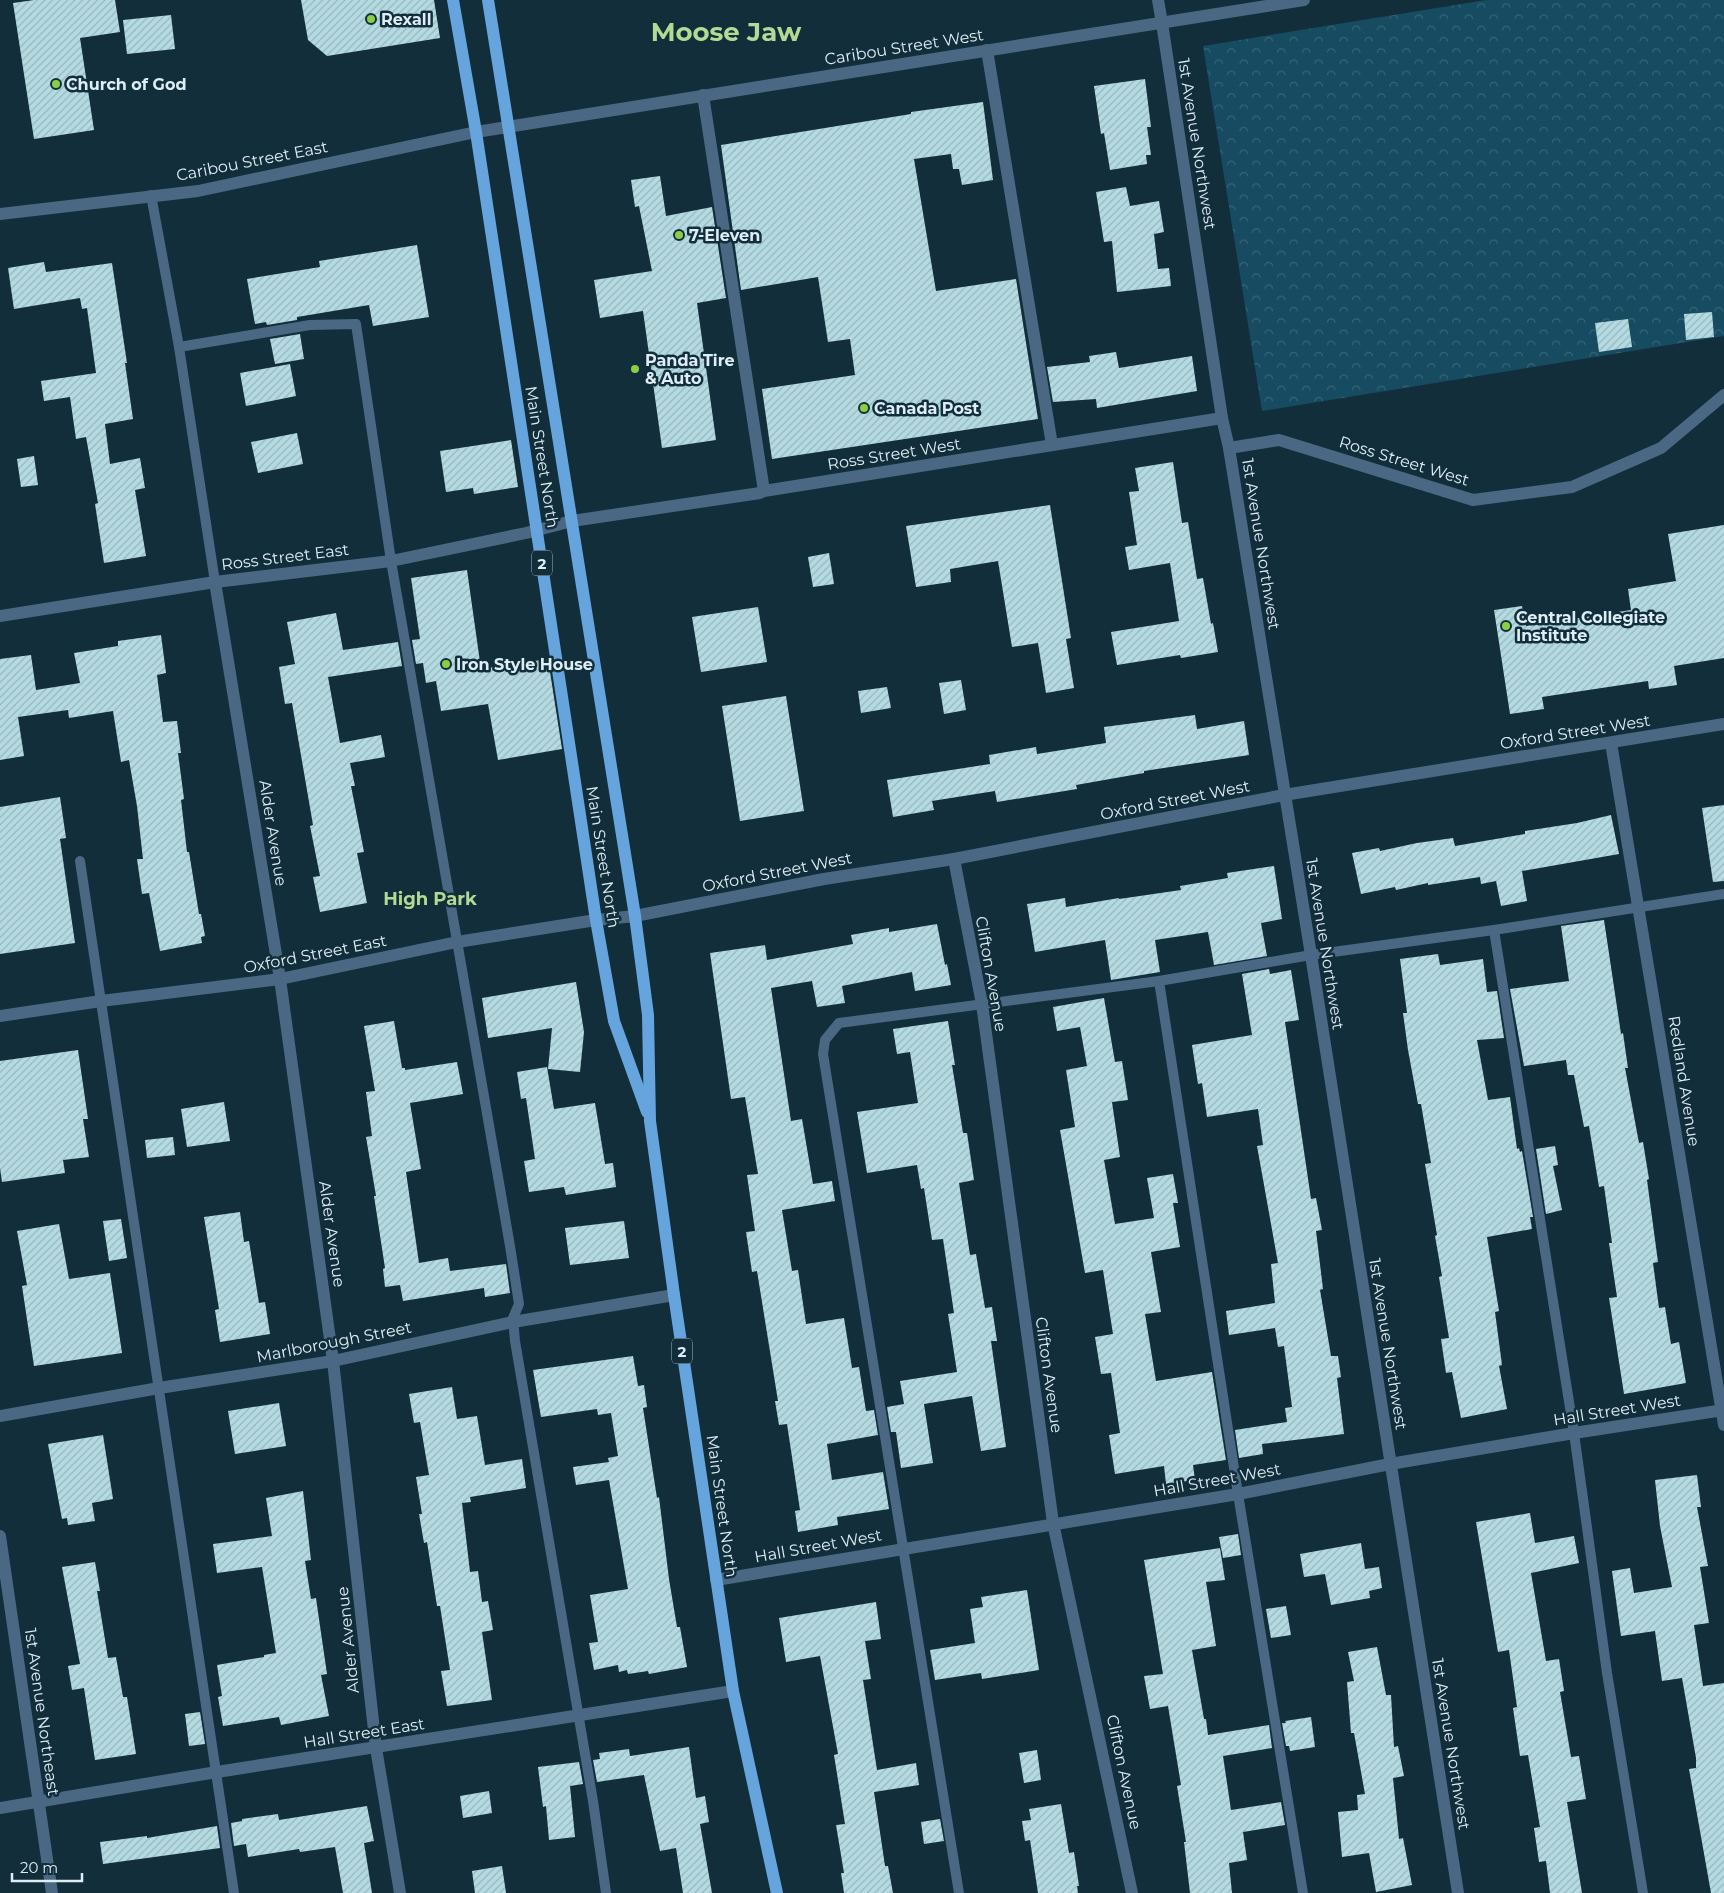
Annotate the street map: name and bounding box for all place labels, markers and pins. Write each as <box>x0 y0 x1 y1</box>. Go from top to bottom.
place label: Rexall <box>381 10 431 29</box>
marker: Rexall <box>365 13 377 25</box>
place label: Church of God <box>66 75 186 94</box>
marker: Church of God <box>50 78 62 90</box>
place label: 7-Eleven <box>689 226 760 245</box>
marker: 7-Eleven <box>673 229 685 241</box>
place label: Panda Tire & Auto <box>645 351 735 388</box>
marker: Panda Tire & Auto <box>629 363 641 375</box>
place label: Canada Post <box>874 399 979 418</box>
marker: Canada Post <box>858 402 870 414</box>
place label: Central Collegiate Institute <box>1516 608 1665 645</box>
marker: Central Collegiate Institute <box>1500 620 1512 632</box>
place label: Iron Style House <box>456 655 593 674</box>
marker: Iron Style House <box>440 658 452 670</box>

